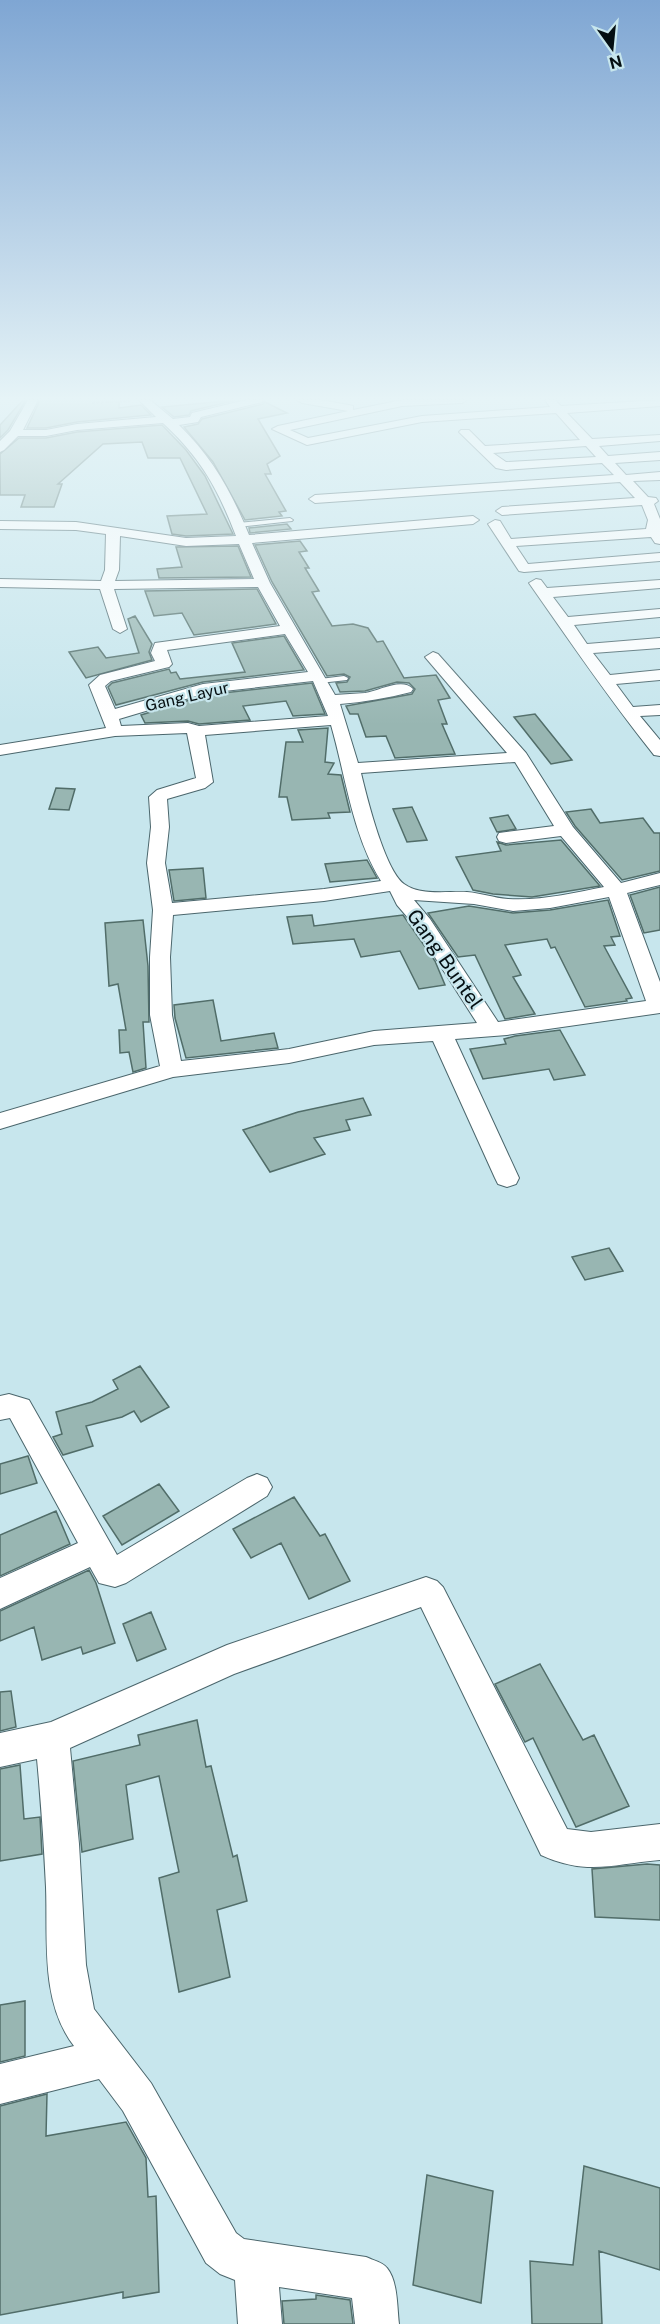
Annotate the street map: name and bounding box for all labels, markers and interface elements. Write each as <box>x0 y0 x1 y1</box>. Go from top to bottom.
north arrow <box>582 18 642 78</box>
text: N <box>607 51 624 73</box>
street label: Gang Layur <box>143 678 231 715</box>
street label: Gang Buntel <box>402 905 488 1013</box>

